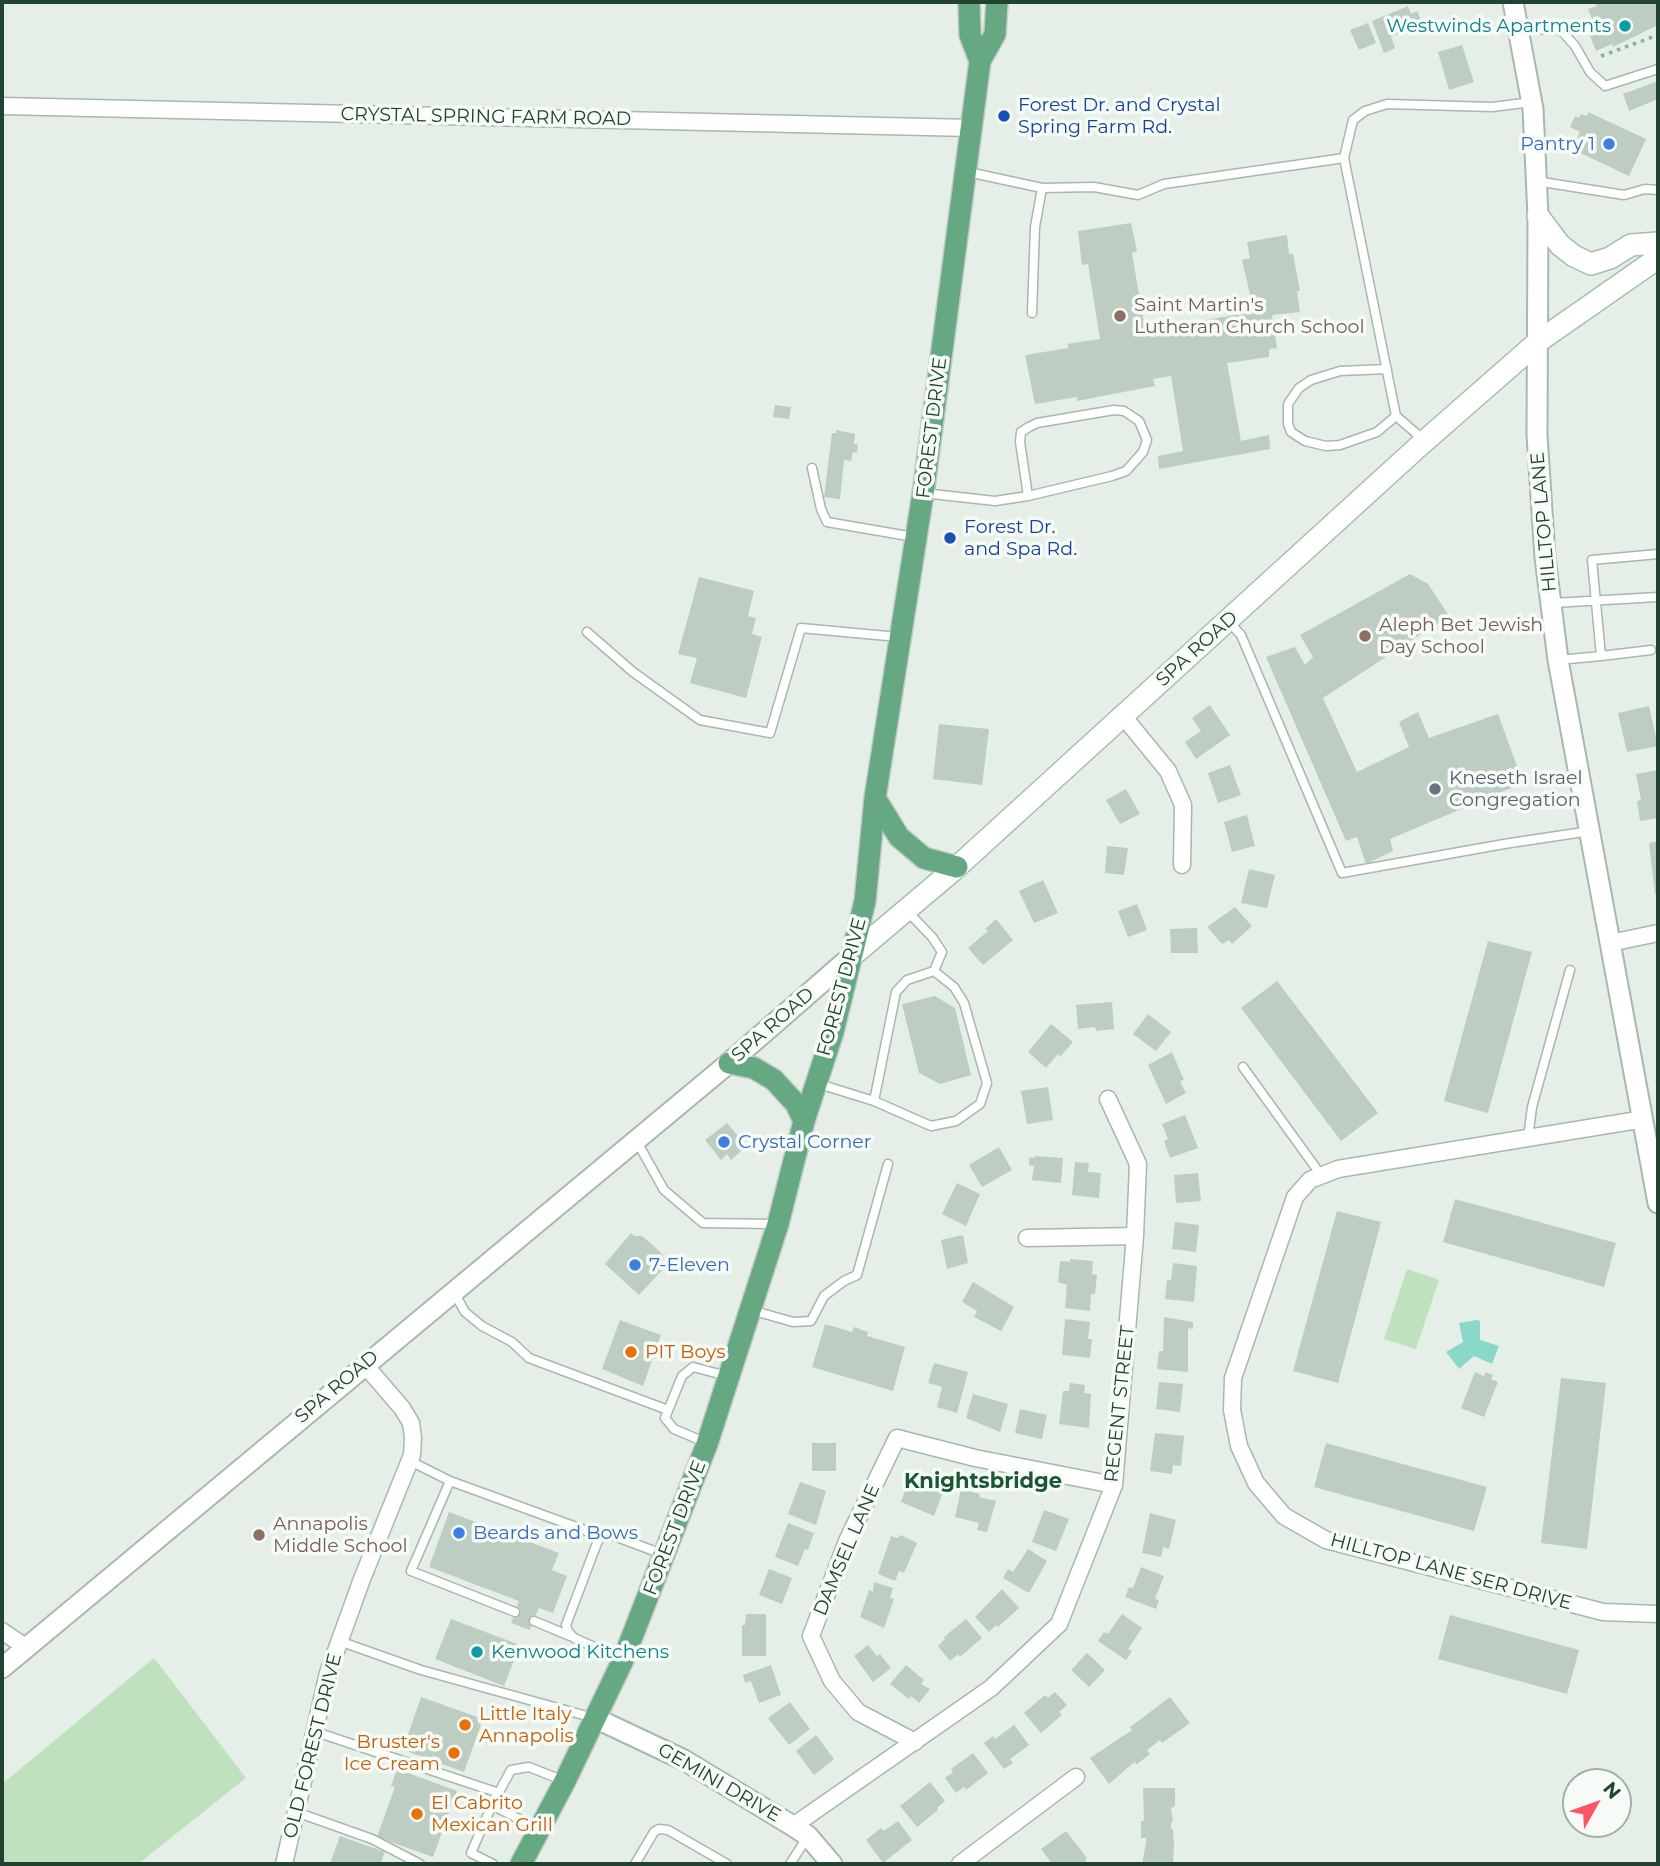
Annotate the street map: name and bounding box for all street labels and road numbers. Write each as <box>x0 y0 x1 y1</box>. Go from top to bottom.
street label: CRYSTAL SPRING FARM ROAD <box>340 103 632 131</box>
street label: FOREST DRIVE <box>912 356 952 500</box>
street label: HILLTOP LANE <box>1527 451 1561 593</box>
street label: SPA ROAD <box>1152 606 1242 692</box>
street label: FOREST DRIVE <box>813 915 871 1059</box>
street label: SPA ROAD <box>727 983 819 1067</box>
street label: REGENT STREET <box>1100 1324 1140 1484</box>
street label: SPA ROAD <box>291 1346 383 1428</box>
street label: FOREST DRIVE <box>639 1458 711 1598</box>
street label: DAMSEL LANE <box>809 1481 885 1619</box>
street label: HILLTOP LANE SER DRIVE <box>1328 1529 1574 1615</box>
street label: OLD FOREST DRIVE <box>279 1651 347 1841</box>
street label: GEMINI DRIVE <box>654 1739 784 1827</box>

